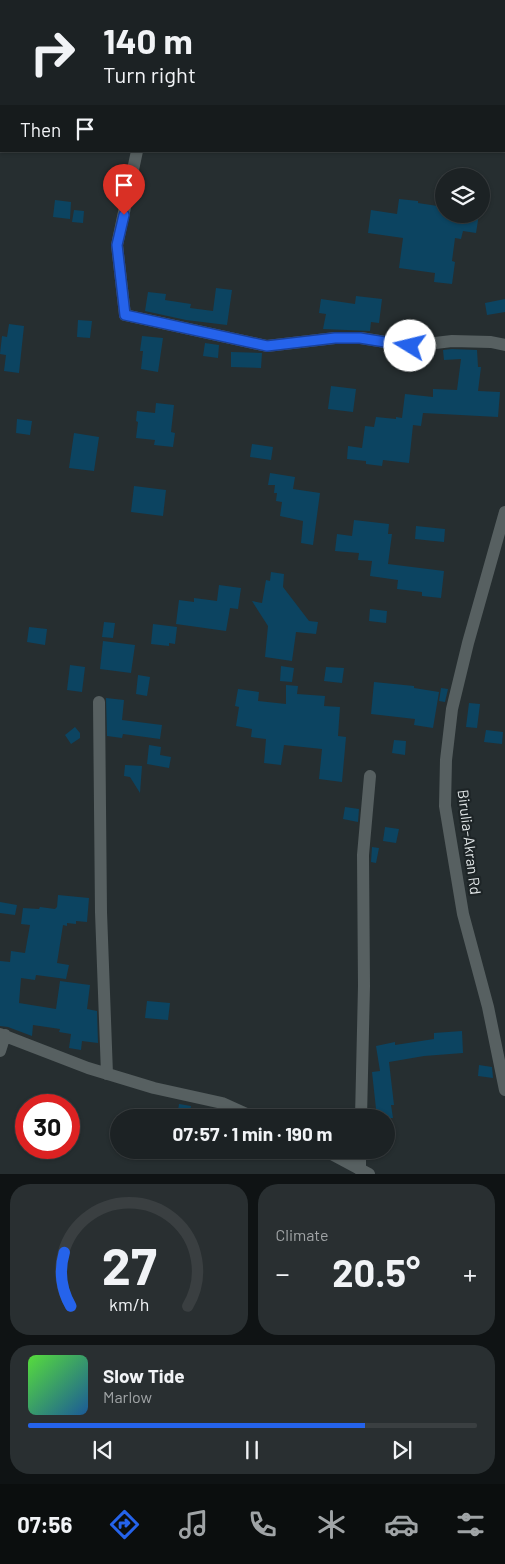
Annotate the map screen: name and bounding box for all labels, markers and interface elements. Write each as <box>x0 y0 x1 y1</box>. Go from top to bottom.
text: 140 m <box>103 19 193 61</box>
icon: right <box>20 20 85 85</box>
text: Turn right <box>103 61 196 87</box>
icon: arrive <box>71 115 99 143</box>
text: Then <box>20 118 61 141</box>
pin <box>103 164 145 215</box>
map controls <box>435 168 490 223</box>
button: layers <box>435 168 490 223</box>
icon: arrive <box>110 171 138 199</box>
position arrow <box>383 319 435 371</box>
street label: Birulia-Akran Rd <box>455 788 485 895</box>
speed limit sign: 30 <box>15 1094 80 1159</box>
text: 07:57 · 1 min · 190 m <box>173 1122 332 1145</box>
text: Climate <box>276 1225 328 1244</box>
text: 27 <box>101 1233 156 1295</box>
text: 20.5° <box>332 1249 420 1295</box>
text: − <box>276 1256 290 1290</box>
text: + <box>463 1256 477 1290</box>
text: km/h <box>109 1293 149 1315</box>
text: Slow Tide <box>103 1364 185 1387</box>
text: Marlow <box>103 1387 152 1406</box>
icon: previous <box>89 1436 117 1464</box>
icon: pause <box>238 1436 266 1464</box>
icon: next <box>388 1436 416 1464</box>
icon: directions <box>107 1507 142 1542</box>
icon: music <box>176 1507 211 1542</box>
icon: phone <box>245 1507 280 1542</box>
icon: climate <box>314 1507 349 1542</box>
icon: car <box>384 1507 419 1542</box>
icon: filters <box>453 1507 488 1542</box>
text: 07:56 <box>17 1511 72 1537</box>

